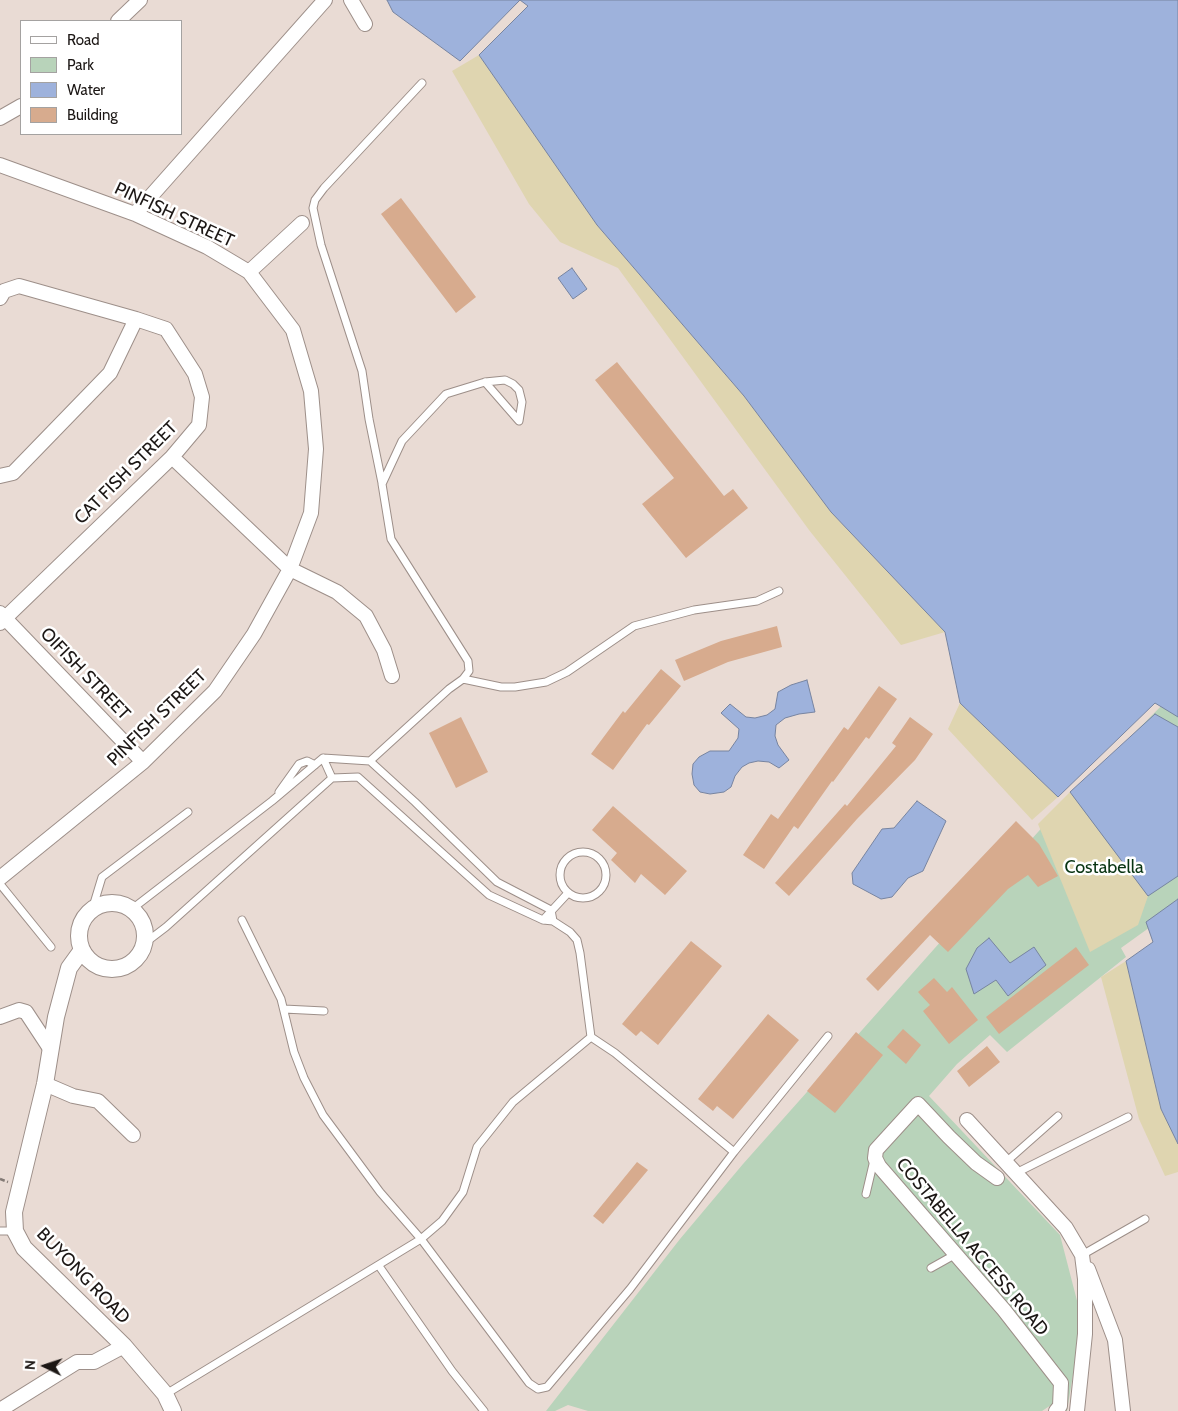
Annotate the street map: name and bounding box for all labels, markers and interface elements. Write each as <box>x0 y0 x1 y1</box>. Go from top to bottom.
legend <box>20 20 182 135</box>
text: Road <box>67 31 100 49</box>
text: Park <box>67 56 94 74</box>
text: Water <box>67 81 105 99</box>
text: Building <box>67 106 118 124</box>
street label: PINFISH STREET <box>111 178 237 252</box>
street label: CAT FISH STREET <box>70 417 182 529</box>
street label: OIFISH STREET <box>35 623 135 725</box>
street label: PINFISH STREET <box>103 665 211 771</box>
park label: Costabella <box>1064 857 1144 879</box>
street label: COSTABELLA ACCESS ROAD <box>891 1154 1053 1340</box>
street label: BUYONG ROAD <box>32 1224 134 1328</box>
north arrow <box>20 1341 70 1391</box>
text: N <box>21 1359 39 1371</box>

